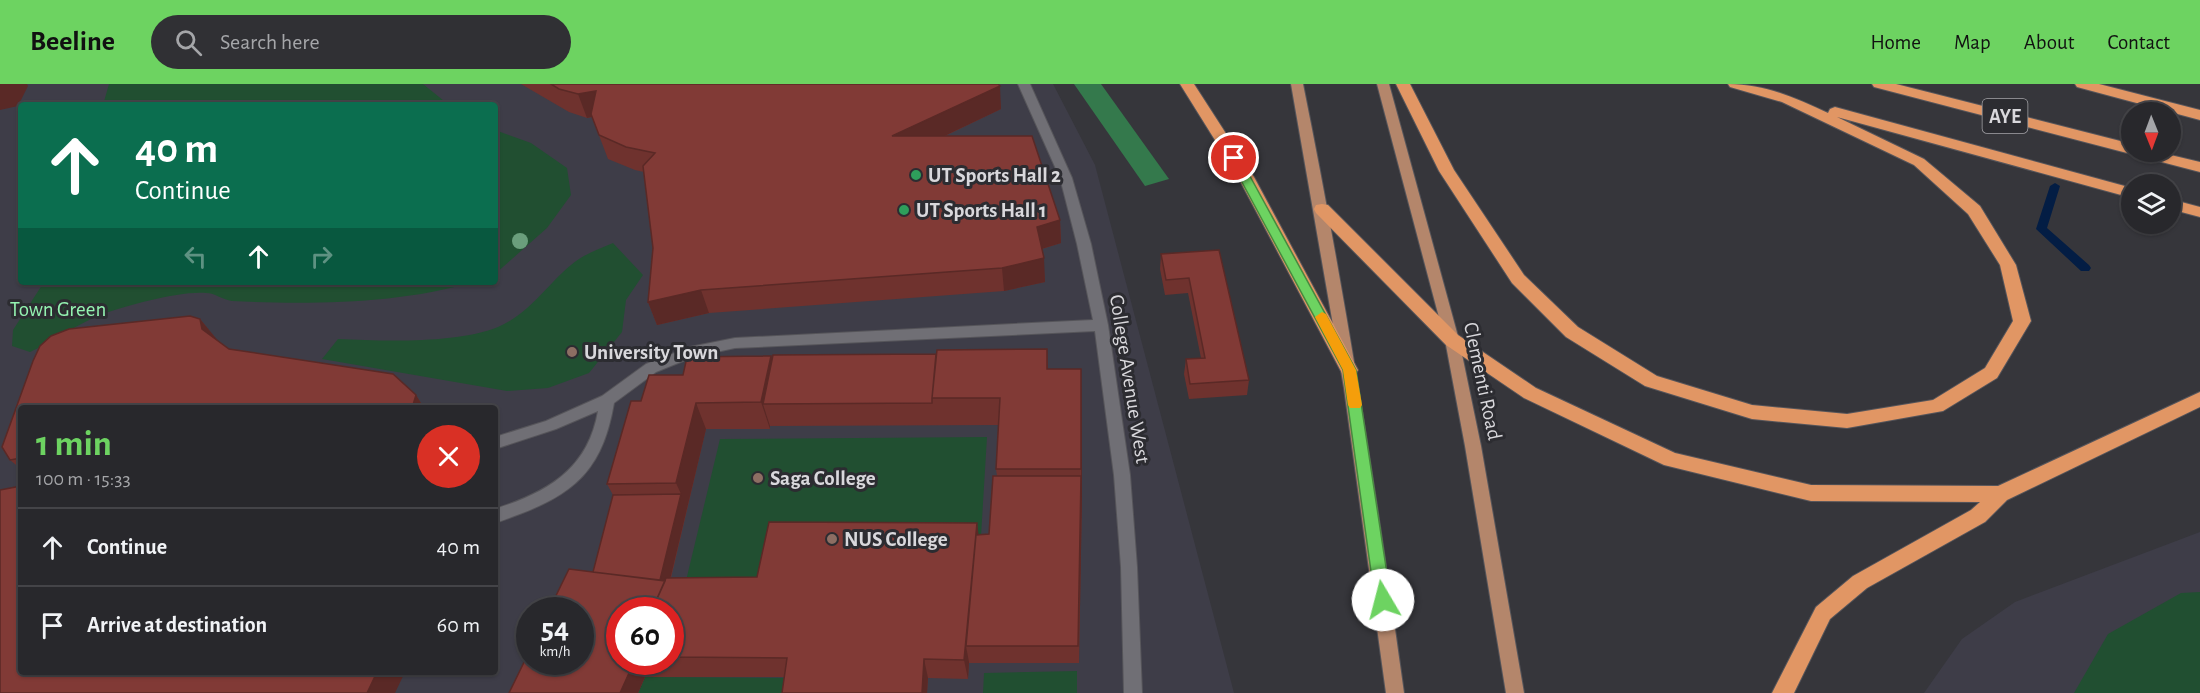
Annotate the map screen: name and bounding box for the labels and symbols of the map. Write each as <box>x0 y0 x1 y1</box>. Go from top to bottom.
road number: AYE <box>1982 99 2028 133</box>
north arrow <box>2121 102 2181 162</box>
pin <box>1208 132 1259 183</box>
place label: UT Sports Hall 2 <box>928 165 1061 186</box>
marker: UT Sports Hall 2 <box>909 168 923 182</box>
place label: UT Sports Hall 1 <box>916 200 1047 221</box>
marker: UT Sports Hall 1 <box>897 203 911 217</box>
street label: College Avenue West <box>1106 293 1153 465</box>
park label: Town Green <box>10 299 106 320</box>
street label: Clementi Road <box>1460 320 1505 442</box>
place label: University Town <box>584 342 718 363</box>
marker: University Town <box>565 345 579 359</box>
place label: Saga College <box>770 468 876 489</box>
marker: Saga College <box>751 471 765 485</box>
place label: NUS College <box>844 529 948 550</box>
marker: NUS College <box>825 532 839 546</box>
position arrow <box>1351 568 1415 632</box>
speed limit sign: 60 <box>606 597 684 675</box>

